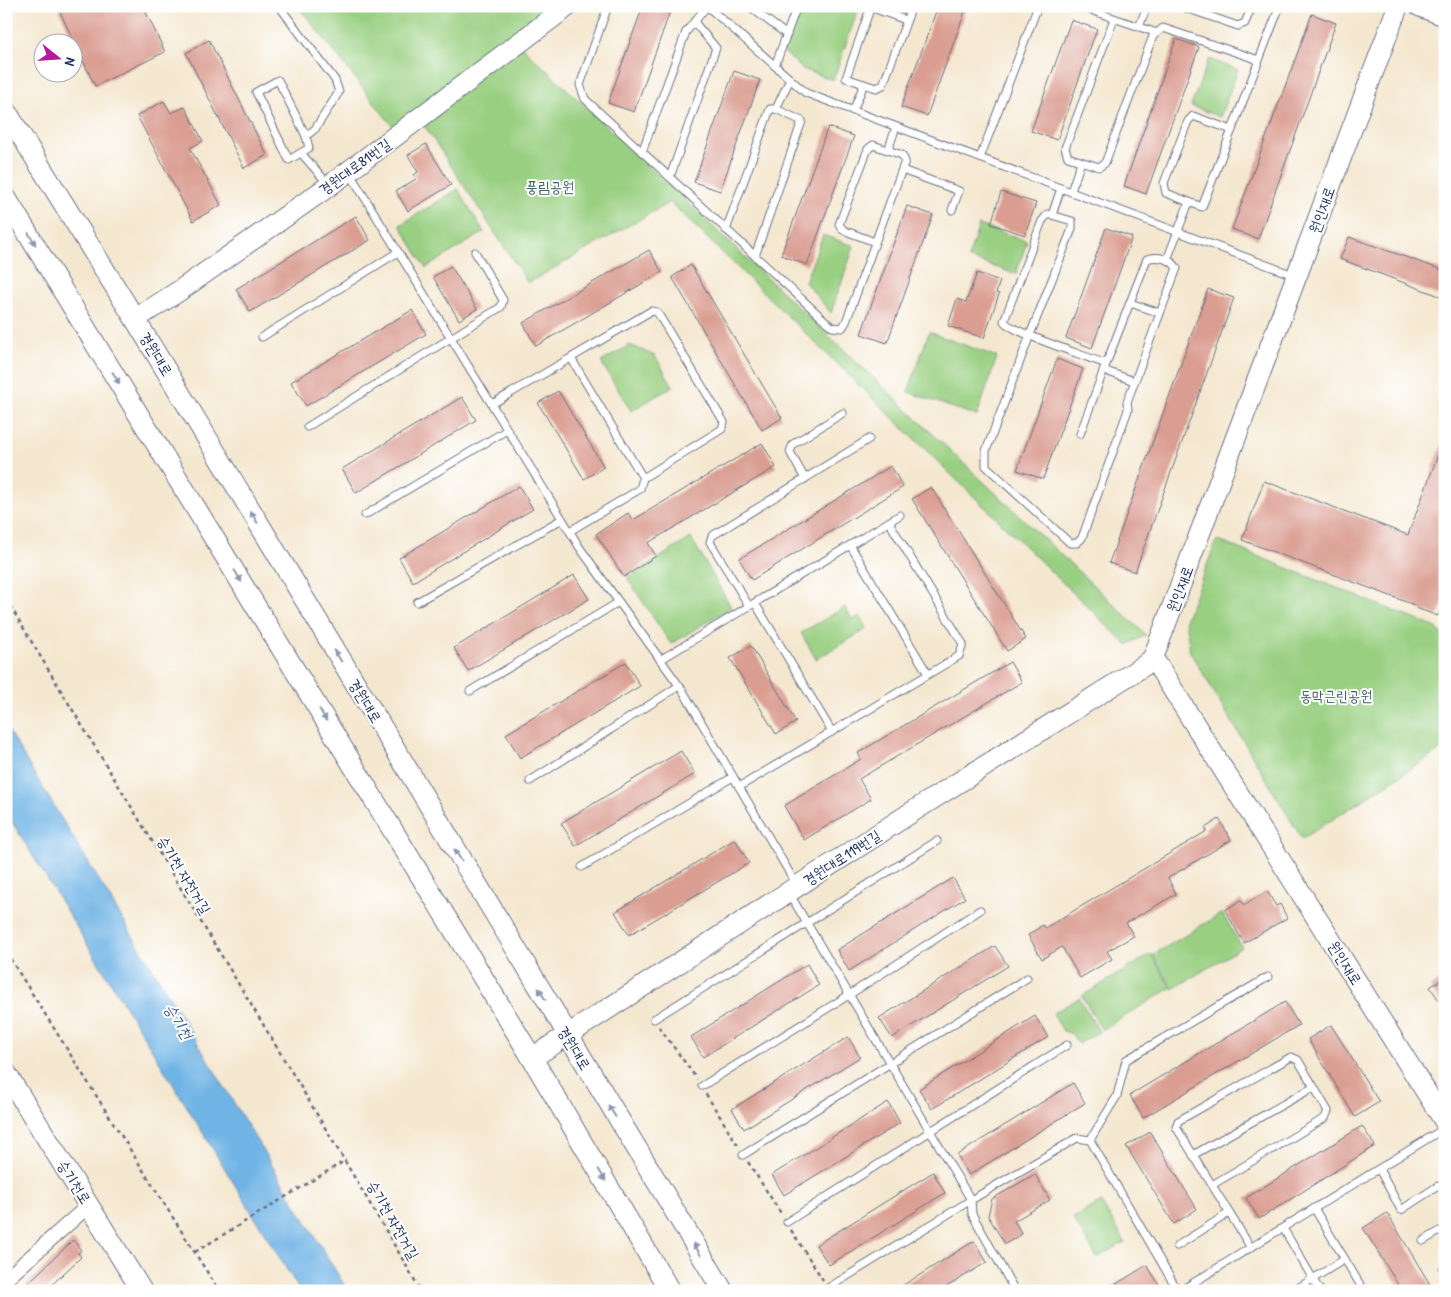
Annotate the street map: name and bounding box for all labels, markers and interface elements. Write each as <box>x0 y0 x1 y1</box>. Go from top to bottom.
north arrow <box>32 32 82 82</box>
text: N <box>61 56 81 69</box>
street label: 경원대로81번길 <box>314 133 395 200</box>
park label: 풍림공원 <box>526 176 574 197</box>
street label: 원인재로 <box>1303 184 1340 236</box>
one-way arrow <box>27 233 36 246</box>
street label: 경원대로 <box>135 328 178 380</box>
one-way arrow <box>112 371 121 384</box>
one-way arrow <box>250 510 259 523</box>
street label: 원인재로 <box>1161 563 1198 615</box>
one-way arrow <box>233 570 242 583</box>
one-way arrow <box>333 649 342 662</box>
street label: 경원대로 <box>344 675 387 727</box>
park label: 동막근린공원 <box>1300 685 1372 706</box>
one-way arrow <box>318 708 327 721</box>
street label: 경원대로119번길 <box>799 825 885 891</box>
street label: 승기천 자전거길 <box>153 832 216 918</box>
one-way arrow <box>453 849 462 862</box>
street label: 원인재로 <box>1324 937 1367 989</box>
one-way arrow <box>537 988 546 1001</box>
water label: 승기천 <box>159 999 200 1045</box>
street label: 경원대로 <box>553 1022 596 1074</box>
one-way arrow <box>608 1104 617 1117</box>
street label: 승기천로 <box>53 1156 96 1208</box>
one-way arrow <box>597 1169 606 1182</box>
street label: 승기천 자전거길 <box>362 1176 425 1263</box>
one-way arrow <box>693 1243 702 1256</box>

